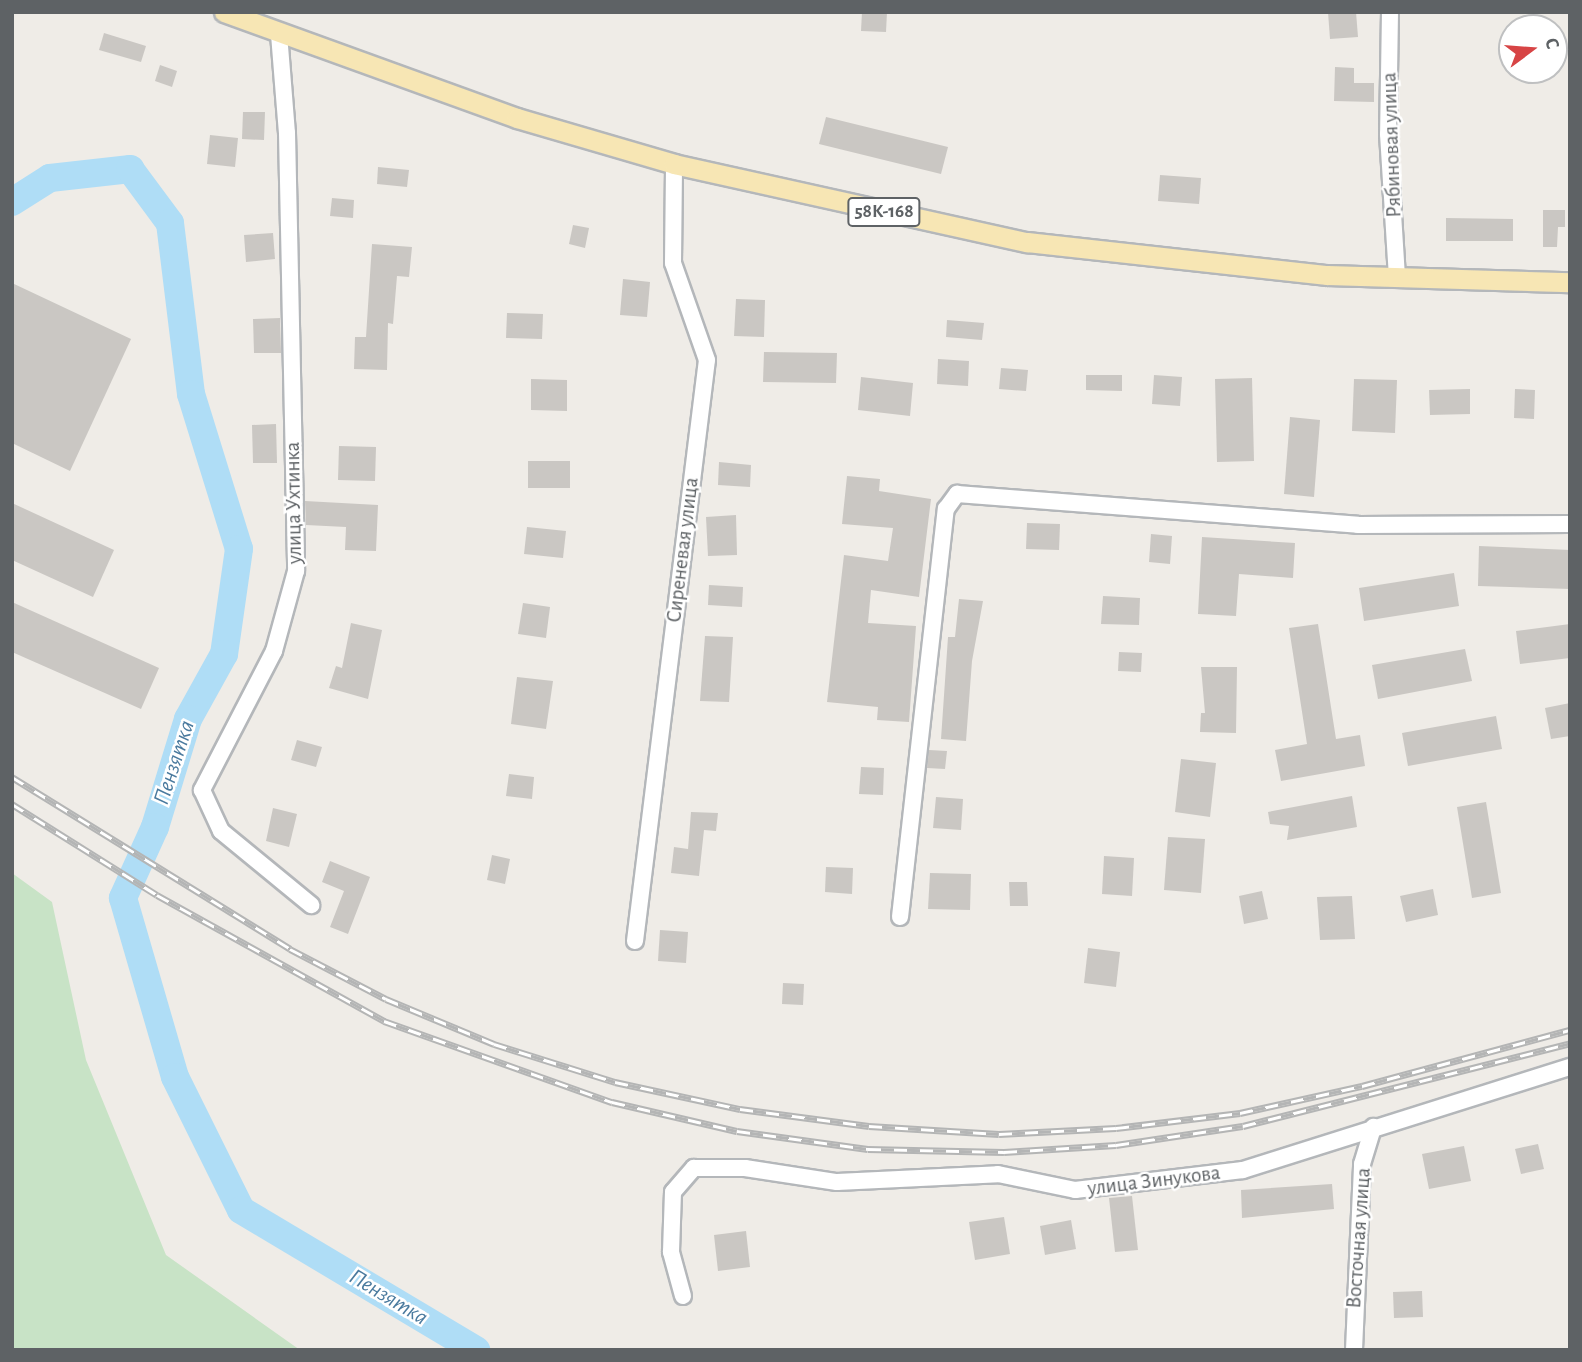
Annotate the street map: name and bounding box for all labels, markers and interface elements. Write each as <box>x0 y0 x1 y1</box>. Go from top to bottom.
north arrow <box>1498 14 1568 84</box>
text: С <box>1541 36 1562 51</box>
street label: Рябиновая улица <box>1377 72 1407 218</box>
road number: 58К-168 <box>847 196 921 228</box>
street label: улица Ухтинка <box>280 442 308 564</box>
street label: Сиреневая улица <box>662 476 704 624</box>
water label: Пензятка <box>148 717 202 809</box>
street label: улица Зинукова <box>1086 1160 1222 1202</box>
street label: Восточная улица <box>1342 1167 1376 1309</box>
water label: Пензятка <box>344 1264 432 1332</box>

